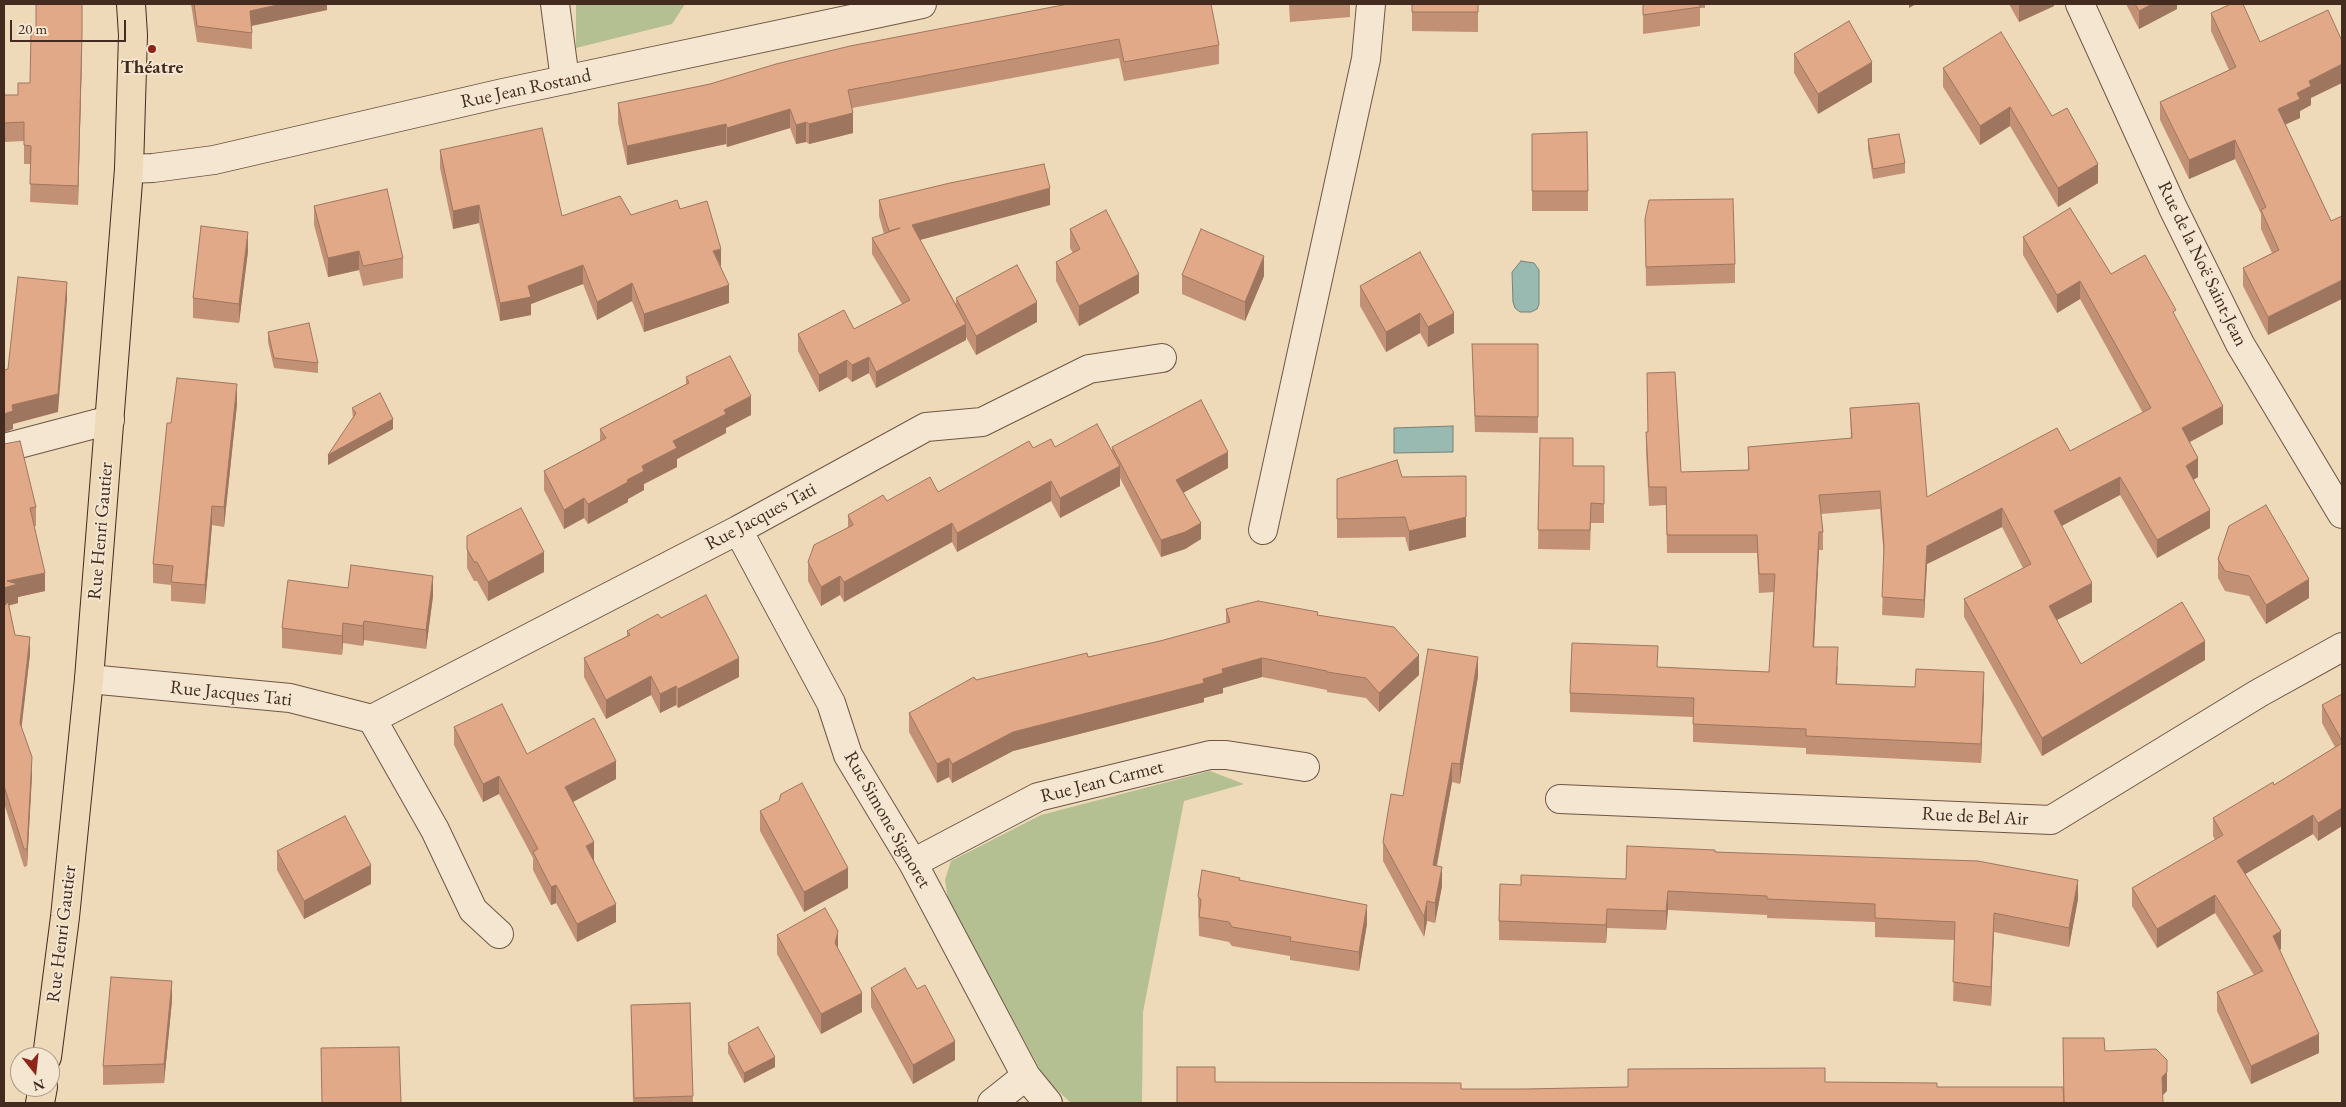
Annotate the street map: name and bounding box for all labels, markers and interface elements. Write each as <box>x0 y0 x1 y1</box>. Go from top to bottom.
scale bar <box>12 10 129 42</box>
text: 20 m <box>18 19 47 38</box>
marker: Théatre <box>146 43 158 55</box>
place label: Théatre <box>121 57 183 79</box>
street label: Rue Jean Rostand <box>459 64 593 114</box>
street label: Rue de la Noë Saint-Jean <box>2152 178 2252 350</box>
street label: Rue Henri Gautier <box>84 461 118 601</box>
street label: Rue Jacques Tati <box>702 478 820 556</box>
street label: Rue Jacques Tati <box>169 676 293 712</box>
street label: Rue Simone Signoret <box>838 747 936 893</box>
street label: Rue Jean Carmet <box>1038 756 1166 808</box>
street label: Rue de Bel Air <box>1921 803 2029 831</box>
street label: Rue Henri Gautier <box>42 864 82 1004</box>
north arrow <box>10 1047 60 1097</box>
text: N <box>31 1075 47 1096</box>

